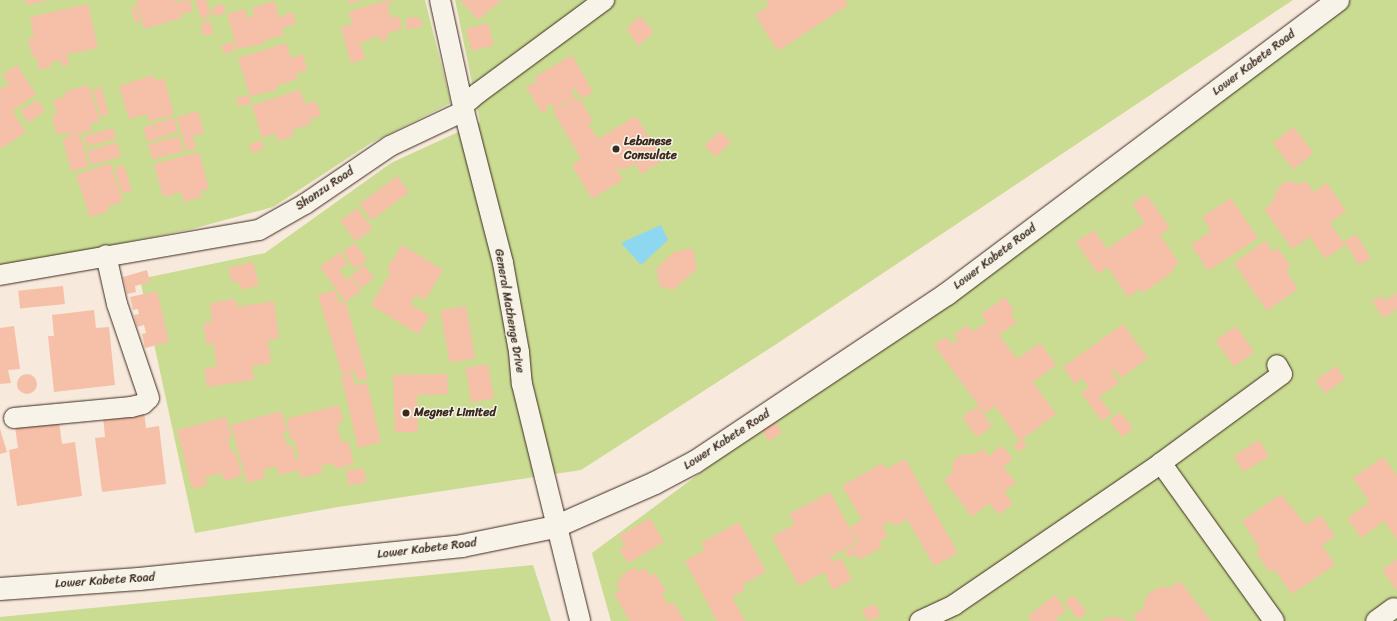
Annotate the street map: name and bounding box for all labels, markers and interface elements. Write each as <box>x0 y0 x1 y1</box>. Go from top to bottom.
street label: Lower Kabete Road <box>1210 27 1298 99</box>
place label: Lebanese Consulate <box>624 135 677 163</box>
marker: Lebanese Consulate <box>611 144 621 154</box>
street label: Shanzu Road <box>293 164 357 214</box>
street label: Lower Kabete Road <box>951 221 1039 293</box>
street label: General Mathenge Drive <box>491 248 527 374</box>
place label: Megnet Limited <box>414 406 495 420</box>
street label: Lower Kabete Road <box>681 407 773 473</box>
marker: Megnet Limited <box>401 408 411 418</box>
street label: Lower Kabete Road <box>376 536 478 562</box>
street label: Lower Kabete Road <box>55 570 155 592</box>

